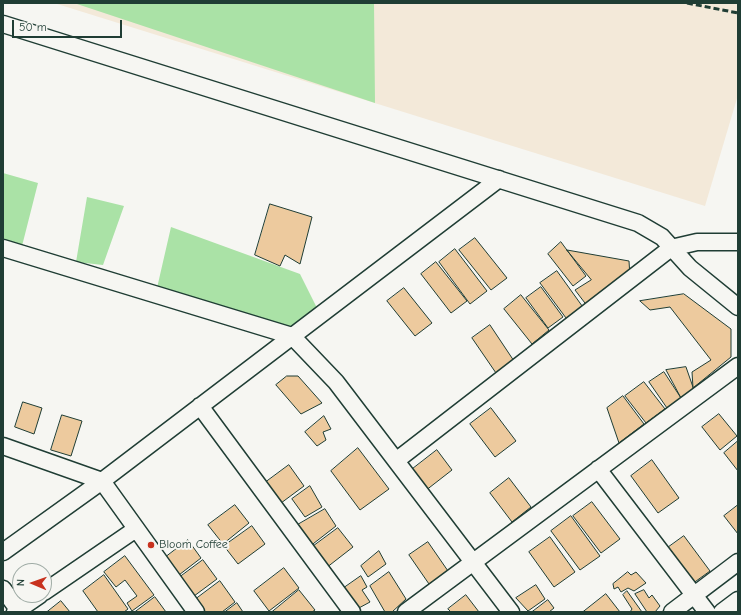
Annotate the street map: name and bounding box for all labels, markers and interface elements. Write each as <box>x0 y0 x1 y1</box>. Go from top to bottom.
scale bar <box>14 12 124 38</box>
text: 50 m <box>19 20 47 34</box>
place label: Bloom Coffee <box>159 538 228 552</box>
marker: Bloom Coffee <box>146 540 156 550</box>
north arrow <box>12 563 52 603</box>
text: N <box>14 579 27 586</box>

